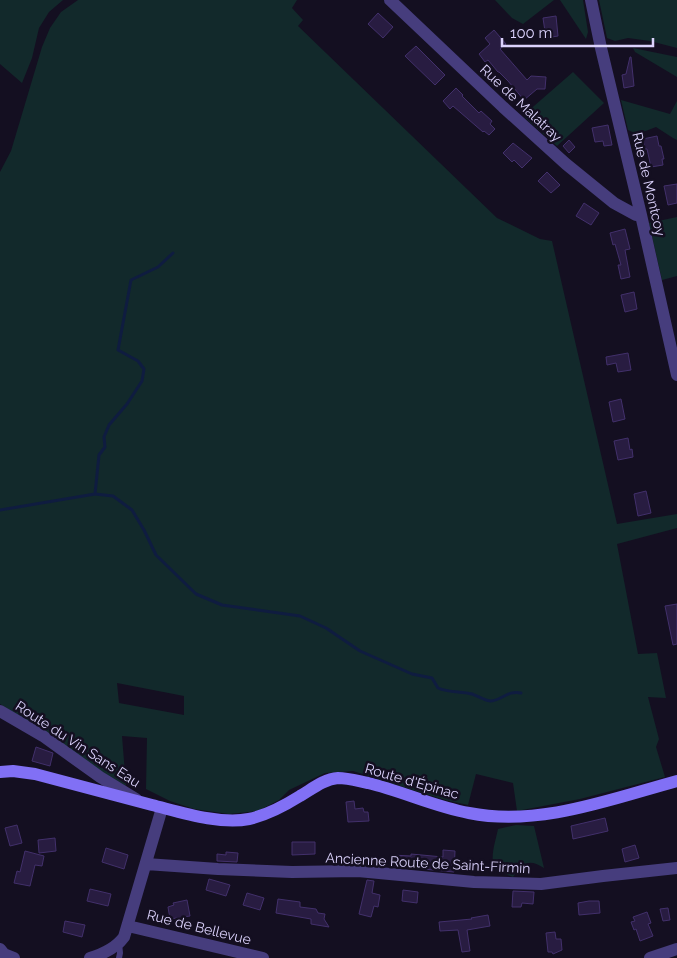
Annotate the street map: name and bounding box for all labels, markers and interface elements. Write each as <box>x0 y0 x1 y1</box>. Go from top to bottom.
scale bar <box>502 15 653 47</box>
text: 100 m <box>510 24 552 42</box>
street label: Rue de Malatray <box>477 61 565 145</box>
street label: Rue de Montcoy <box>629 131 669 238</box>
street label: Route du Vin Sans Eau <box>13 698 143 790</box>
street label: Route d'Épinac <box>363 759 461 802</box>
street label: Ancienne Route de Saint-Firmin <box>325 850 531 876</box>
street label: Rue de Bellevue <box>145 906 253 948</box>

